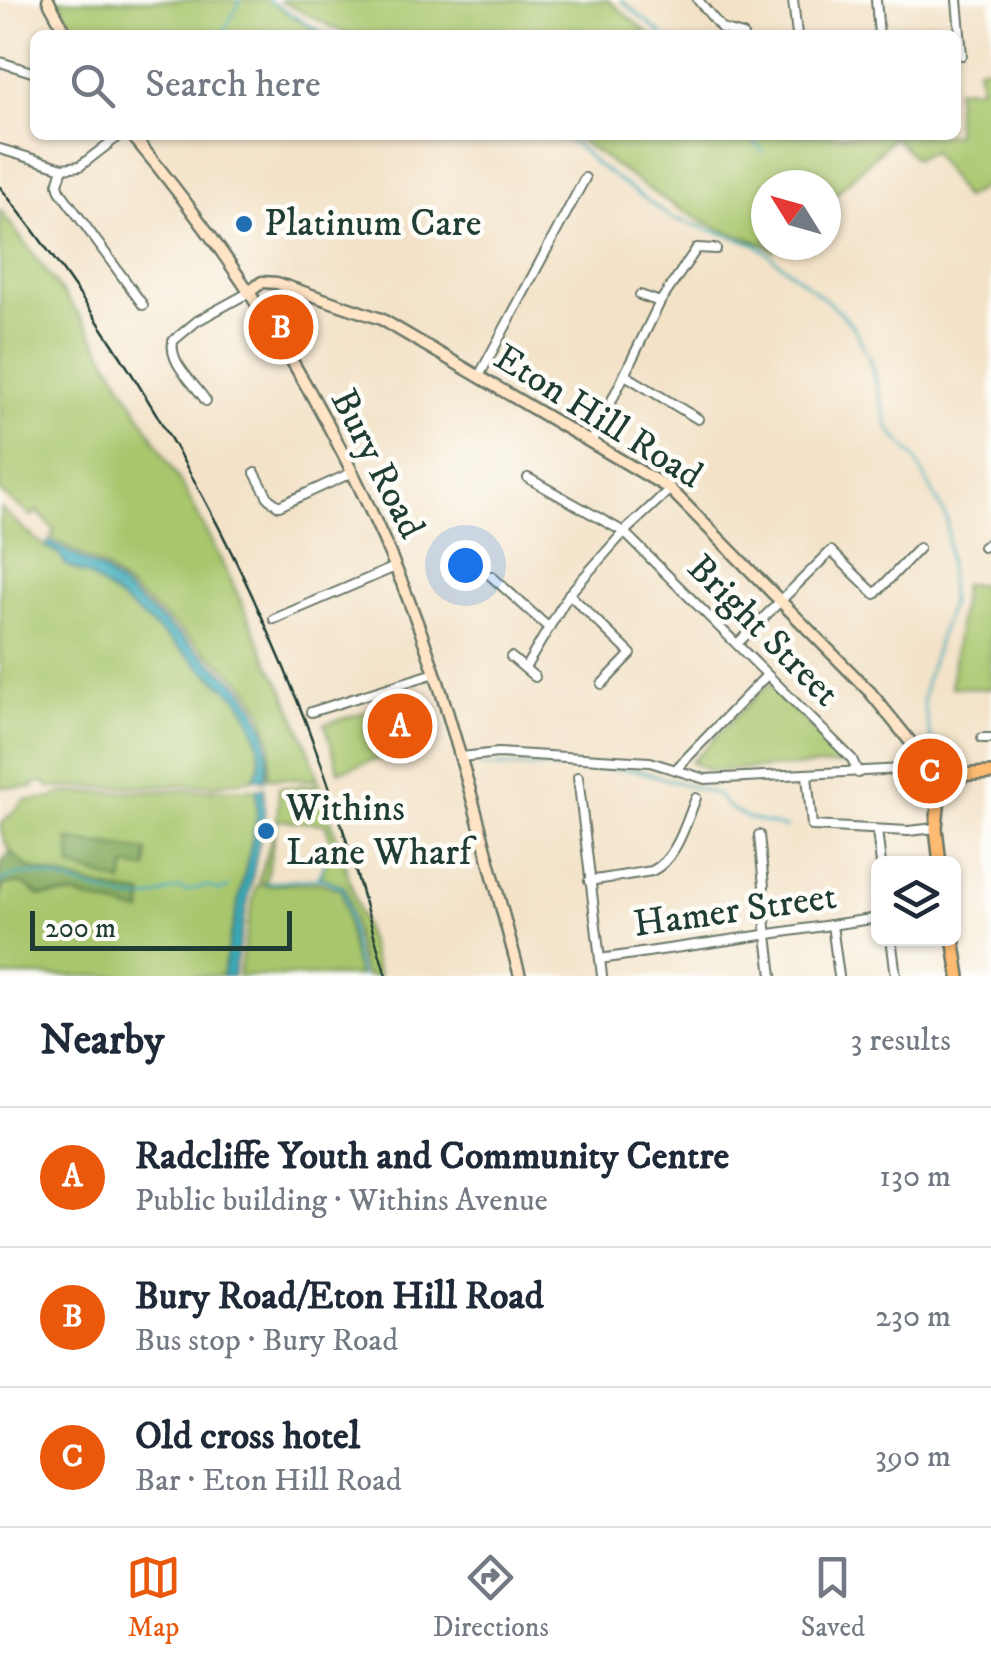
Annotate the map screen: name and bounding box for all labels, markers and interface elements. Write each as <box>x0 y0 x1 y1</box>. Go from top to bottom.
search box <box>30 30 961 140</box>
icon: search <box>65 58 120 113</box>
text: Search here <box>145 61 321 109</box>
north arrow <box>751 170 841 260</box>
place label: Platinum Care <box>264 200 481 248</box>
marker: Platinum Care <box>233 213 255 235</box>
pin: B <box>248 290 314 364</box>
street label: Eton Hill Road <box>485 334 711 500</box>
street label: Bury Road <box>319 381 435 547</box>
your location <box>440 540 491 591</box>
street label: Bright Street <box>677 545 849 717</box>
pin: A <box>368 688 432 764</box>
pin: C <box>898 734 962 808</box>
place label: Withins Lane Wharf <box>285 785 477 877</box>
marker: Withins Lane Wharf <box>255 820 277 842</box>
map controls <box>871 856 961 946</box>
button: layers <box>871 856 961 946</box>
street label: Hamer Street <box>630 873 840 949</box>
scale bar <box>30 906 292 950</box>
text: 200 m <box>45 911 116 946</box>
text: Nearby <box>40 1015 164 1067</box>
text: 3 results <box>850 1021 951 1061</box>
text: Radcliffe Youth and Community Centre <box>135 1133 729 1181</box>
text: A <box>62 1157 83 1197</box>
text: 130 m <box>879 1157 951 1197</box>
text: Public building · Withins Avenue <box>135 1181 548 1221</box>
text: Bury Road/Eton Hill Road <box>135 1273 544 1321</box>
text: B <box>62 1297 83 1337</box>
text: 230 m <box>875 1297 951 1337</box>
text: Bus stop · Bury Road <box>135 1321 398 1361</box>
text: Old cross hotel <box>135 1413 360 1461</box>
text: C <box>62 1437 83 1477</box>
text: 390 m <box>875 1437 951 1477</box>
text: Bar · Eton Hill Road <box>135 1461 402 1501</box>
tab: Map <box>126 1550 181 1645</box>
tab: Directions <box>433 1550 549 1645</box>
tab: Saved <box>801 1550 865 1645</box>

